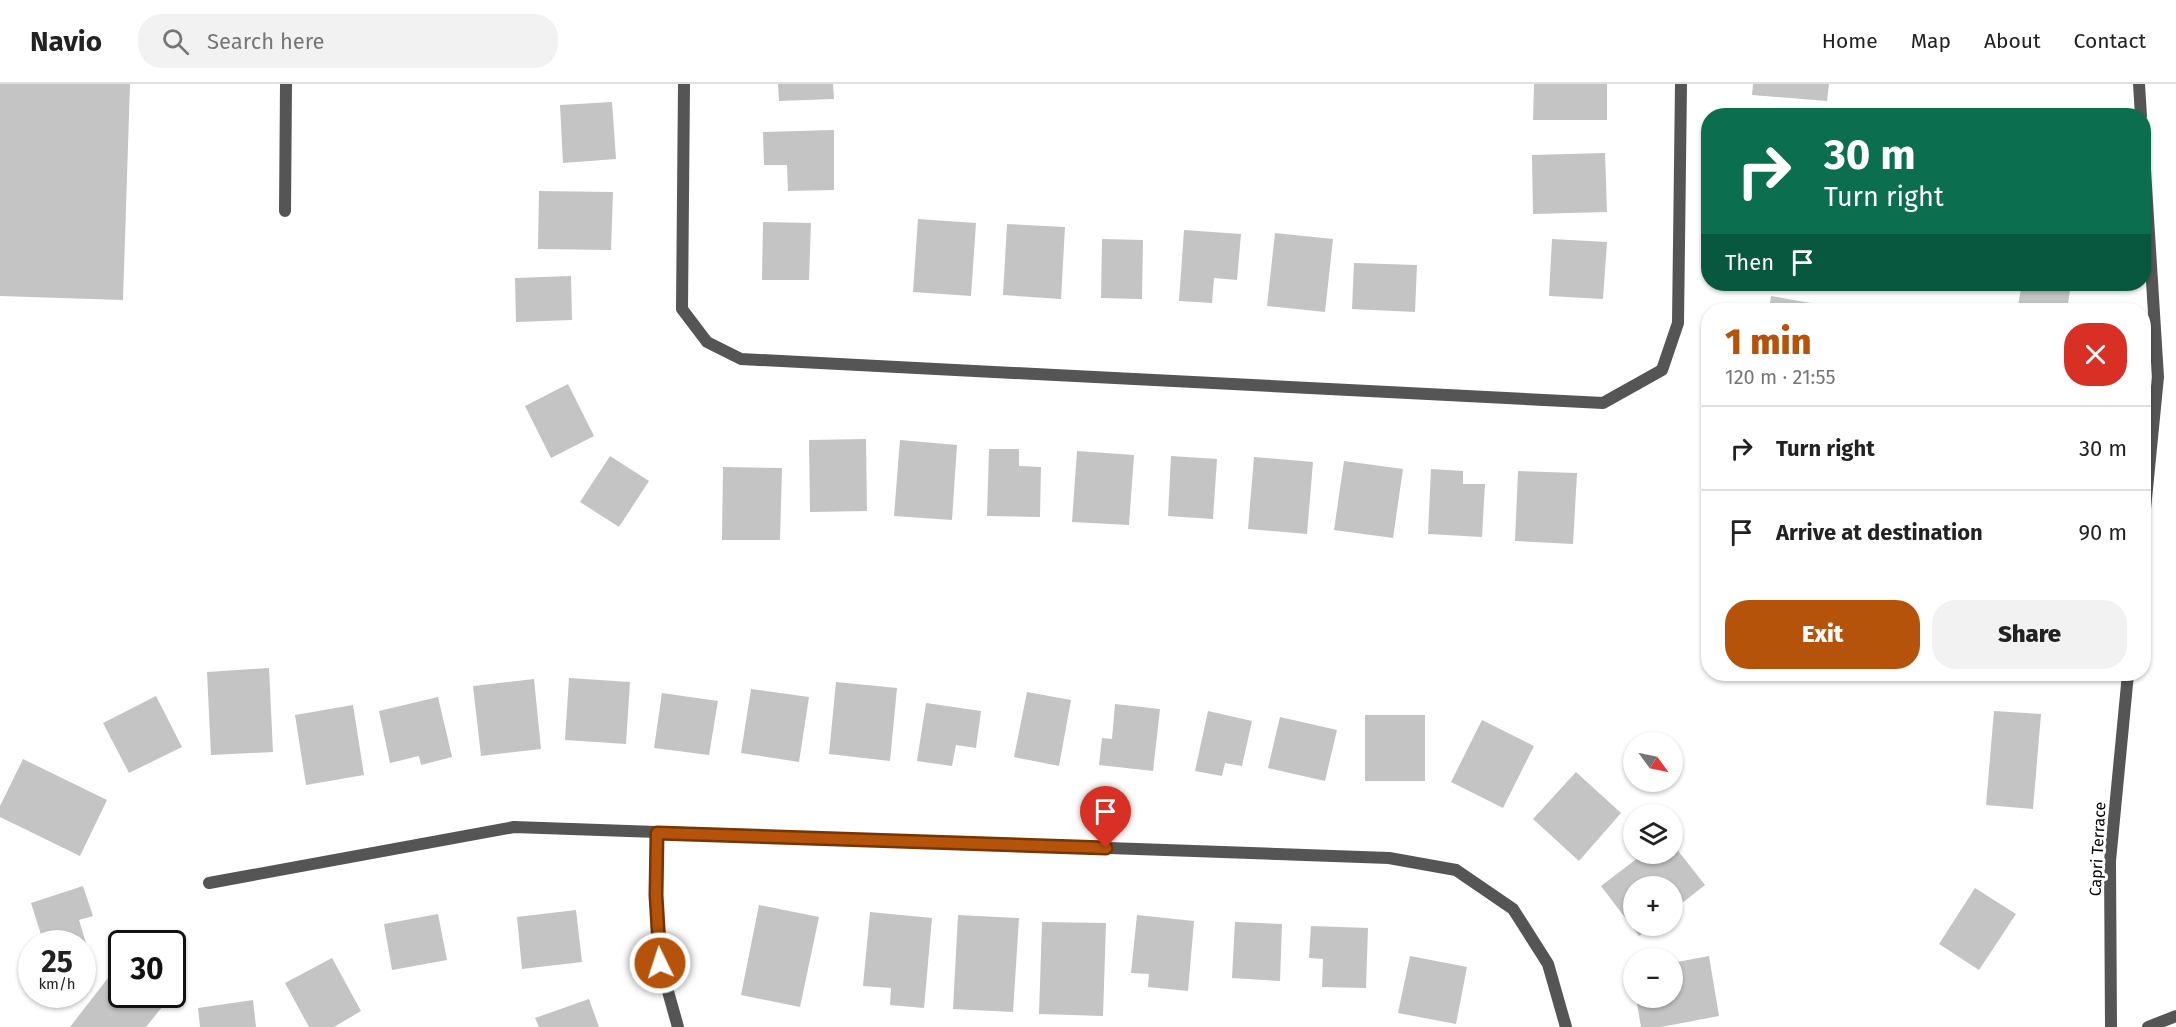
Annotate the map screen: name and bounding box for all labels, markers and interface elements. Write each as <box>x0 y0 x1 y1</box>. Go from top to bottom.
search box <box>138 14 558 68</box>
text: Navio <box>30 25 102 58</box>
icon: search <box>159 25 192 58</box>
text: Search here <box>207 28 325 55</box>
text: Home <box>1822 28 1878 54</box>
text: Map <box>1911 28 1951 54</box>
text: About <box>1984 28 2041 54</box>
text: Contact <box>2074 28 2146 54</box>
text: 30 m <box>1824 130 1916 180</box>
icon: right <box>1725 132 1803 210</box>
text: Turn right <box>1824 181 1944 213</box>
icon: arrive <box>1786 246 1819 279</box>
text: Then <box>1725 249 1774 276</box>
text: 1 min <box>1725 320 1811 364</box>
button: close <box>2064 323 2127 386</box>
text: 120 m · 21:55 <box>1725 365 1835 389</box>
icon: right <box>1725 432 1758 465</box>
text: Turn right <box>1776 435 1875 462</box>
text: 30 m <box>2079 435 2127 462</box>
icon: arrive <box>1725 516 1758 549</box>
text: Arrive at destination <box>1776 519 1983 546</box>
text: 90 m <box>2078 519 2127 546</box>
button: Exit <box>1725 600 1920 669</box>
button: Share <box>1932 600 2127 669</box>
north arrow <box>1623 732 1683 792</box>
map controls <box>1623 732 1683 1008</box>
pin <box>1080 786 1131 848</box>
icon: arrive <box>1089 795 1122 828</box>
street label: Capri Terrace <box>2086 801 2109 897</box>
button: layers <box>1623 804 1683 864</box>
button: + <box>1623 876 1683 936</box>
speed limit sign: 30 <box>108 930 186 1008</box>
position arrow <box>628 931 692 995</box>
text: 25 <box>41 944 73 980</box>
button: − <box>1623 948 1683 1008</box>
text: km/h <box>38 975 76 993</box>

